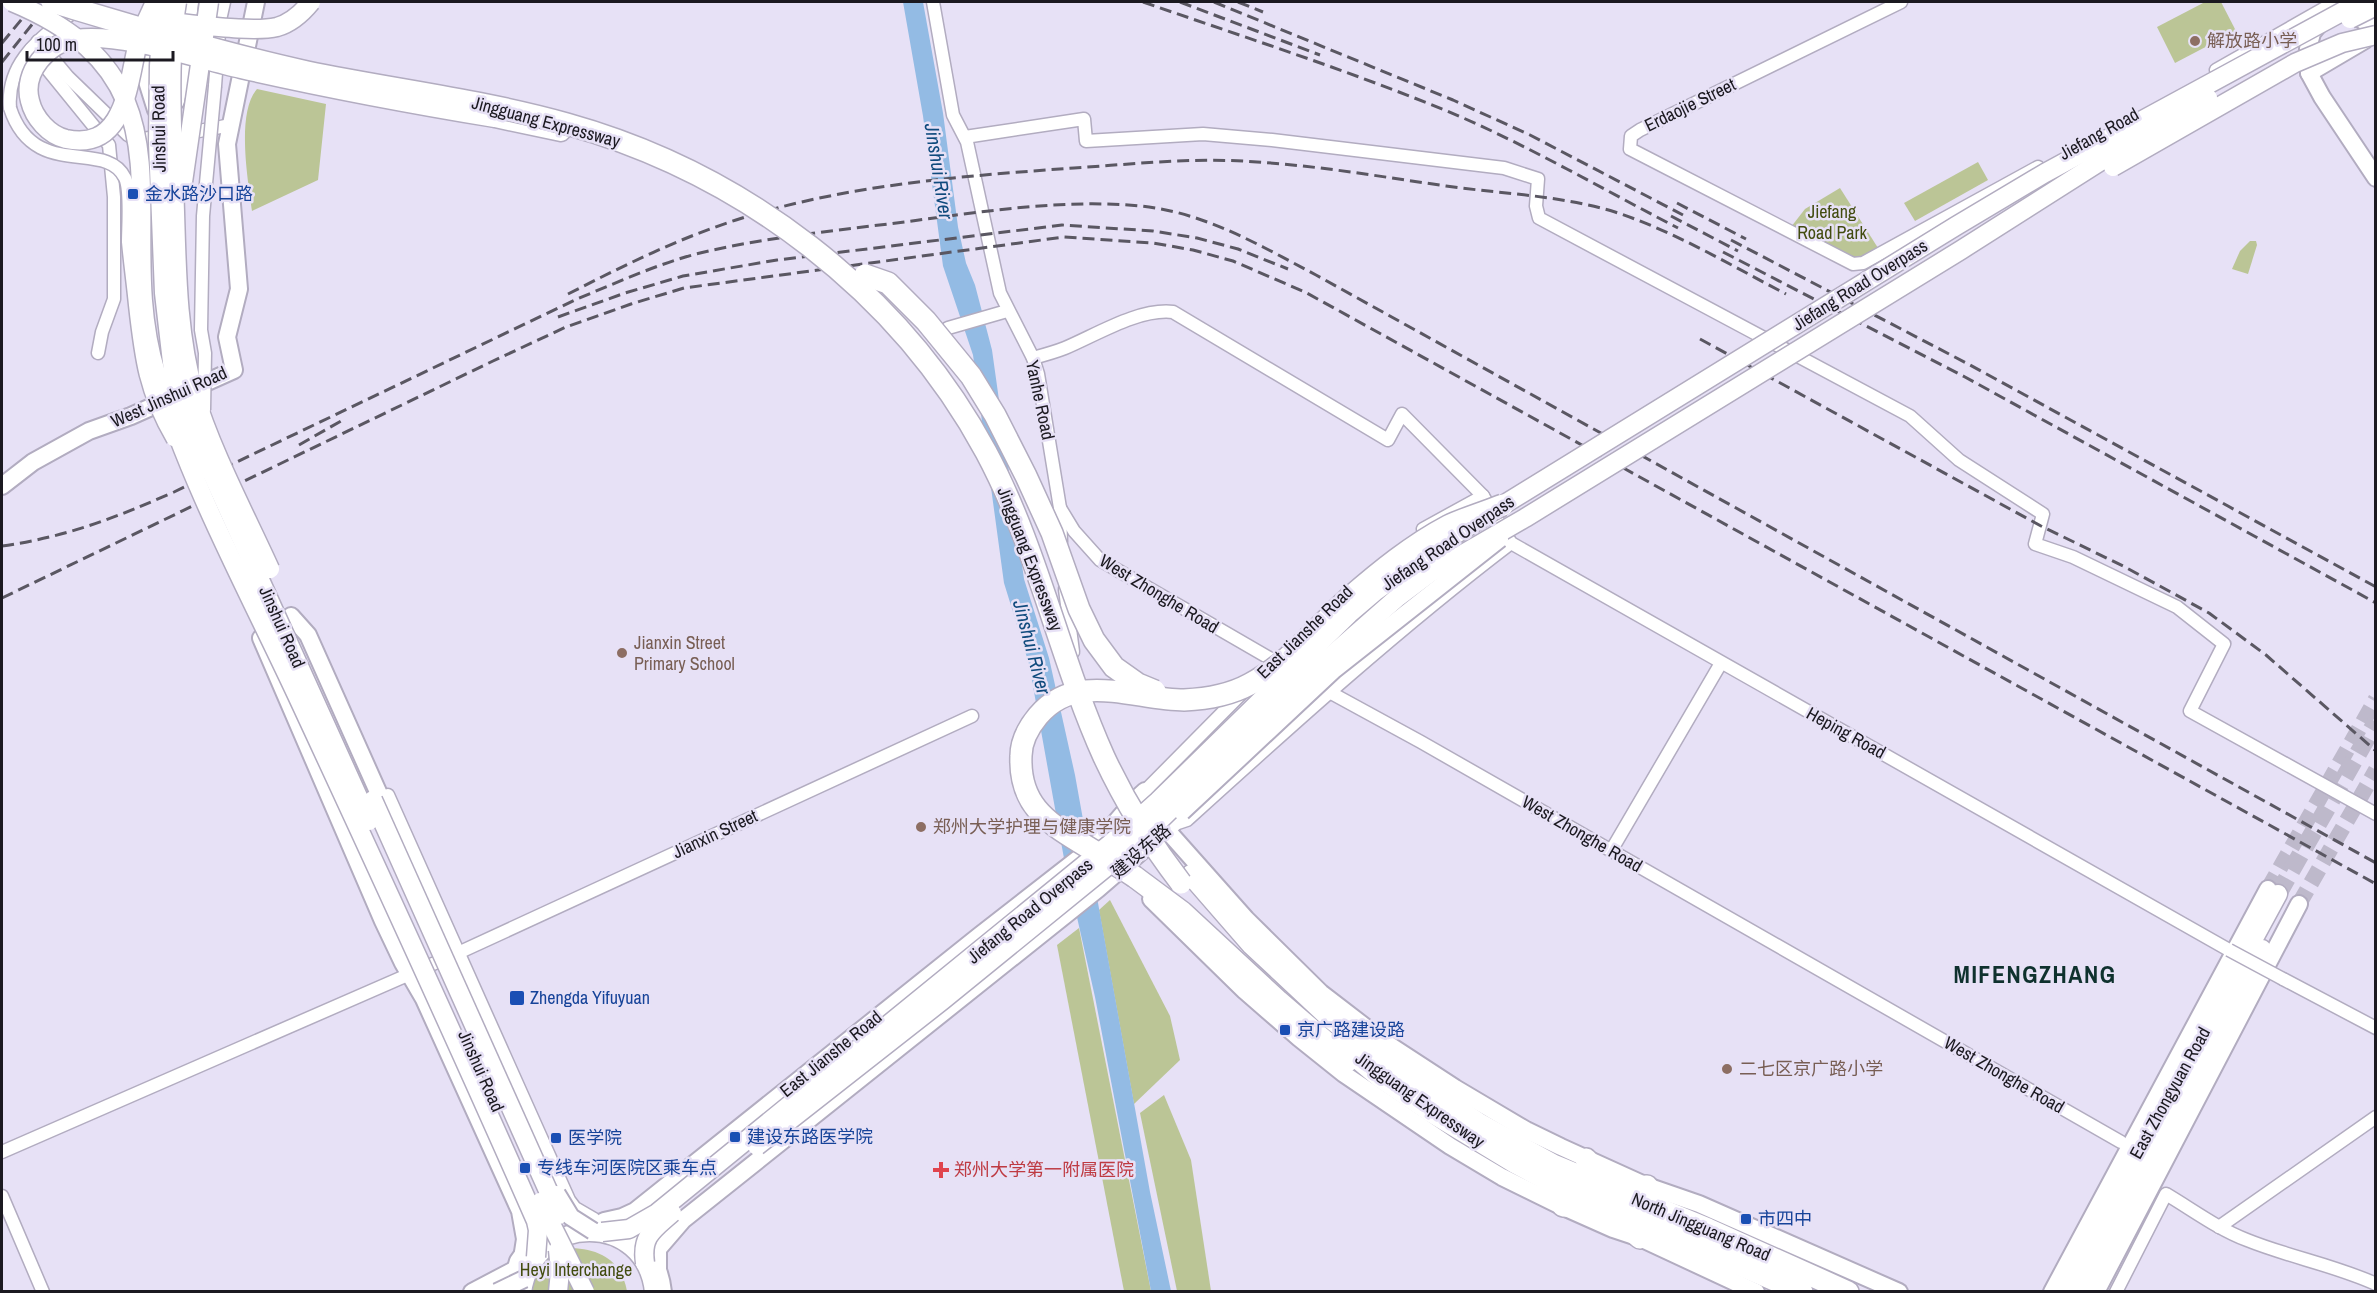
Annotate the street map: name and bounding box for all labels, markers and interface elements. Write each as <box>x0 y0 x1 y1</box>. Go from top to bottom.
scale bar <box>27 24 172 62</box>
place label: 解放路小学 <box>2207 28 2297 53</box>
text: 100 m <box>36 32 77 57</box>
marker: 解放路小学 <box>2188 34 2202 48</box>
street label: Erdaojie Street <box>1640 72 1740 137</box>
street label: Jinshui Road <box>145 85 172 173</box>
street label: Jingguang Expressway <box>469 90 624 153</box>
street label: Jiefang Road <box>2054 101 2143 166</box>
water label: Jinshui River <box>918 120 960 221</box>
place label: 金水路沙口路 <box>145 181 253 206</box>
marker: 金水路沙口路 <box>126 187 140 201</box>
park label: Jiefang Road Park <box>1797 199 1867 245</box>
street label: Jiefang Road Overpass <box>1787 233 1932 336</box>
street label: Yanhe Road <box>1020 358 1061 442</box>
street label: West Jinshui Road <box>107 360 231 433</box>
street label: Jingguang Expressway <box>991 483 1070 635</box>
street label: Jiefang Road Overpass <box>1376 489 1519 596</box>
street label: West Zhonghe Road <box>1095 548 1224 639</box>
street label: East Jianshe Road <box>1251 579 1358 684</box>
street label: Jinshui Road <box>253 582 312 672</box>
water label: Jinshui River <box>1007 596 1058 698</box>
place label: Jianxin Street Primary School <box>634 630 735 676</box>
marker: Jianxin Street Primary School <box>615 646 629 660</box>
street label: Heping Road <box>1802 701 1890 765</box>
street label: West Zhonghe Road <box>1517 789 1647 878</box>
street label: Jianxin Street <box>668 803 761 864</box>
place label: 郑州大学护理与健康学院 <box>933 814 1131 839</box>
street label: 建设东路 <box>1105 818 1176 884</box>
marker: 郑州大学护理与健康学院 <box>914 820 928 834</box>
street label: Jiefang Road Overpass <box>962 852 1098 969</box>
district label: MIFENGZHANG <box>1954 958 2117 990</box>
place label: Zhengda Yifuyuan <box>530 985 650 1010</box>
marker: Zhengda Yifuyuan <box>508 989 526 1007</box>
street label: East Jianshe Road <box>774 1005 887 1103</box>
place label: 京广路建设路 <box>1297 1017 1405 1042</box>
street label: East Zhongyuan Road <box>2123 1022 2216 1163</box>
marker: 京广路建设路 <box>1278 1023 1292 1037</box>
street label: Jinshui Road <box>452 1026 511 1116</box>
street label: West Zhonghe Road <box>1939 1030 2069 1119</box>
street label: Jingguang Expressway <box>1351 1046 1490 1154</box>
place label: 二七区京广路小学 <box>1739 1056 1883 1081</box>
marker: 二七区京广路小学 <box>1720 1062 1734 1076</box>
place label: 建设东路医学院 <box>747 1124 873 1149</box>
place label: 医学院 <box>568 1125 622 1150</box>
marker: 建设东路医学院 <box>728 1130 742 1144</box>
marker: 医学院 <box>549 1131 563 1145</box>
place label: 专线车河医院区乘车点 <box>537 1155 717 1180</box>
place label: 郑州大学第一附属医院 <box>954 1157 1134 1182</box>
marker: 专线车河医院区乘车点 <box>518 1161 532 1175</box>
marker: 郑州大学第一附属医院 <box>932 1161 950 1179</box>
street label: North Jingguang Road <box>1628 1186 1774 1267</box>
place label: 市四中 <box>1758 1206 1812 1231</box>
marker: 市四中 <box>1739 1212 1753 1226</box>
park label: Heyi Interchange <box>520 1257 632 1282</box>

